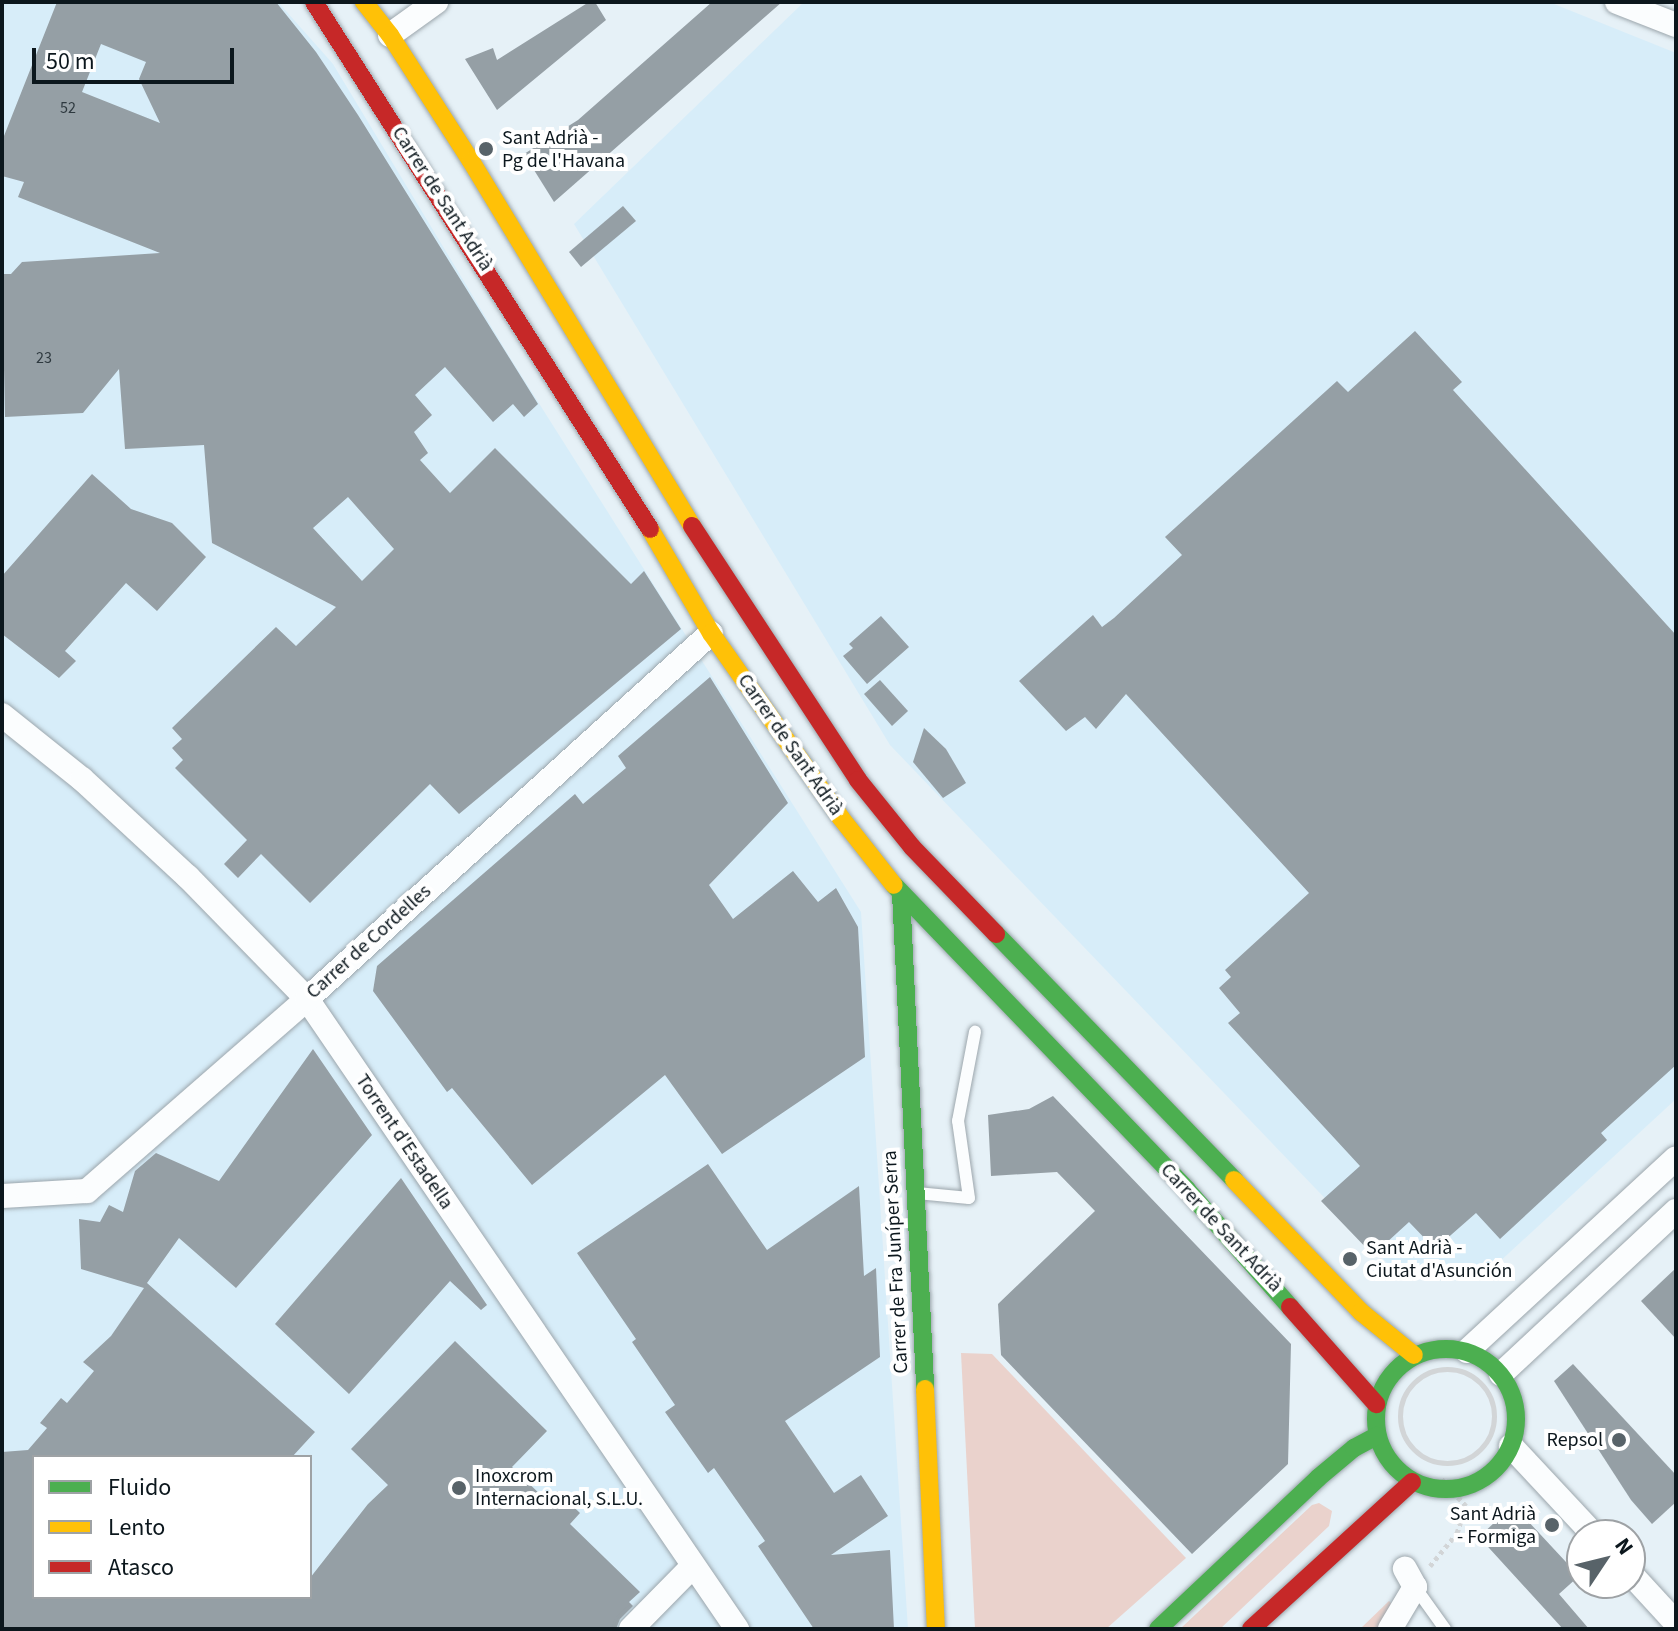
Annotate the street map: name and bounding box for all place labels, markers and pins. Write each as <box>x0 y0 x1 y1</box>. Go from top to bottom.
place label: Sant Adrià - Pg de l'Havana <box>502 126 625 173</box>
marker: Sant Adrià - Pg de l'Havana <box>477 140 495 158</box>
place label: Sant Adrià - Ciutat d'Asunción <box>1366 1236 1512 1283</box>
marker: Sant Adrià - Ciutat d'Asunción <box>1341 1250 1359 1268</box>
place label: Repsol <box>1547 1428 1603 1452</box>
marker: Repsol <box>1610 1431 1628 1449</box>
place label: Inoxcrom Internacional, S.L.U. <box>475 1464 643 1511</box>
marker: Inoxcrom Internacional, S.L.U. <box>450 1479 468 1497</box>
place label: Sant Adrià - Formiga <box>1450 1502 1536 1549</box>
marker: Sant Adrià - Formiga <box>1543 1516 1561 1534</box>

